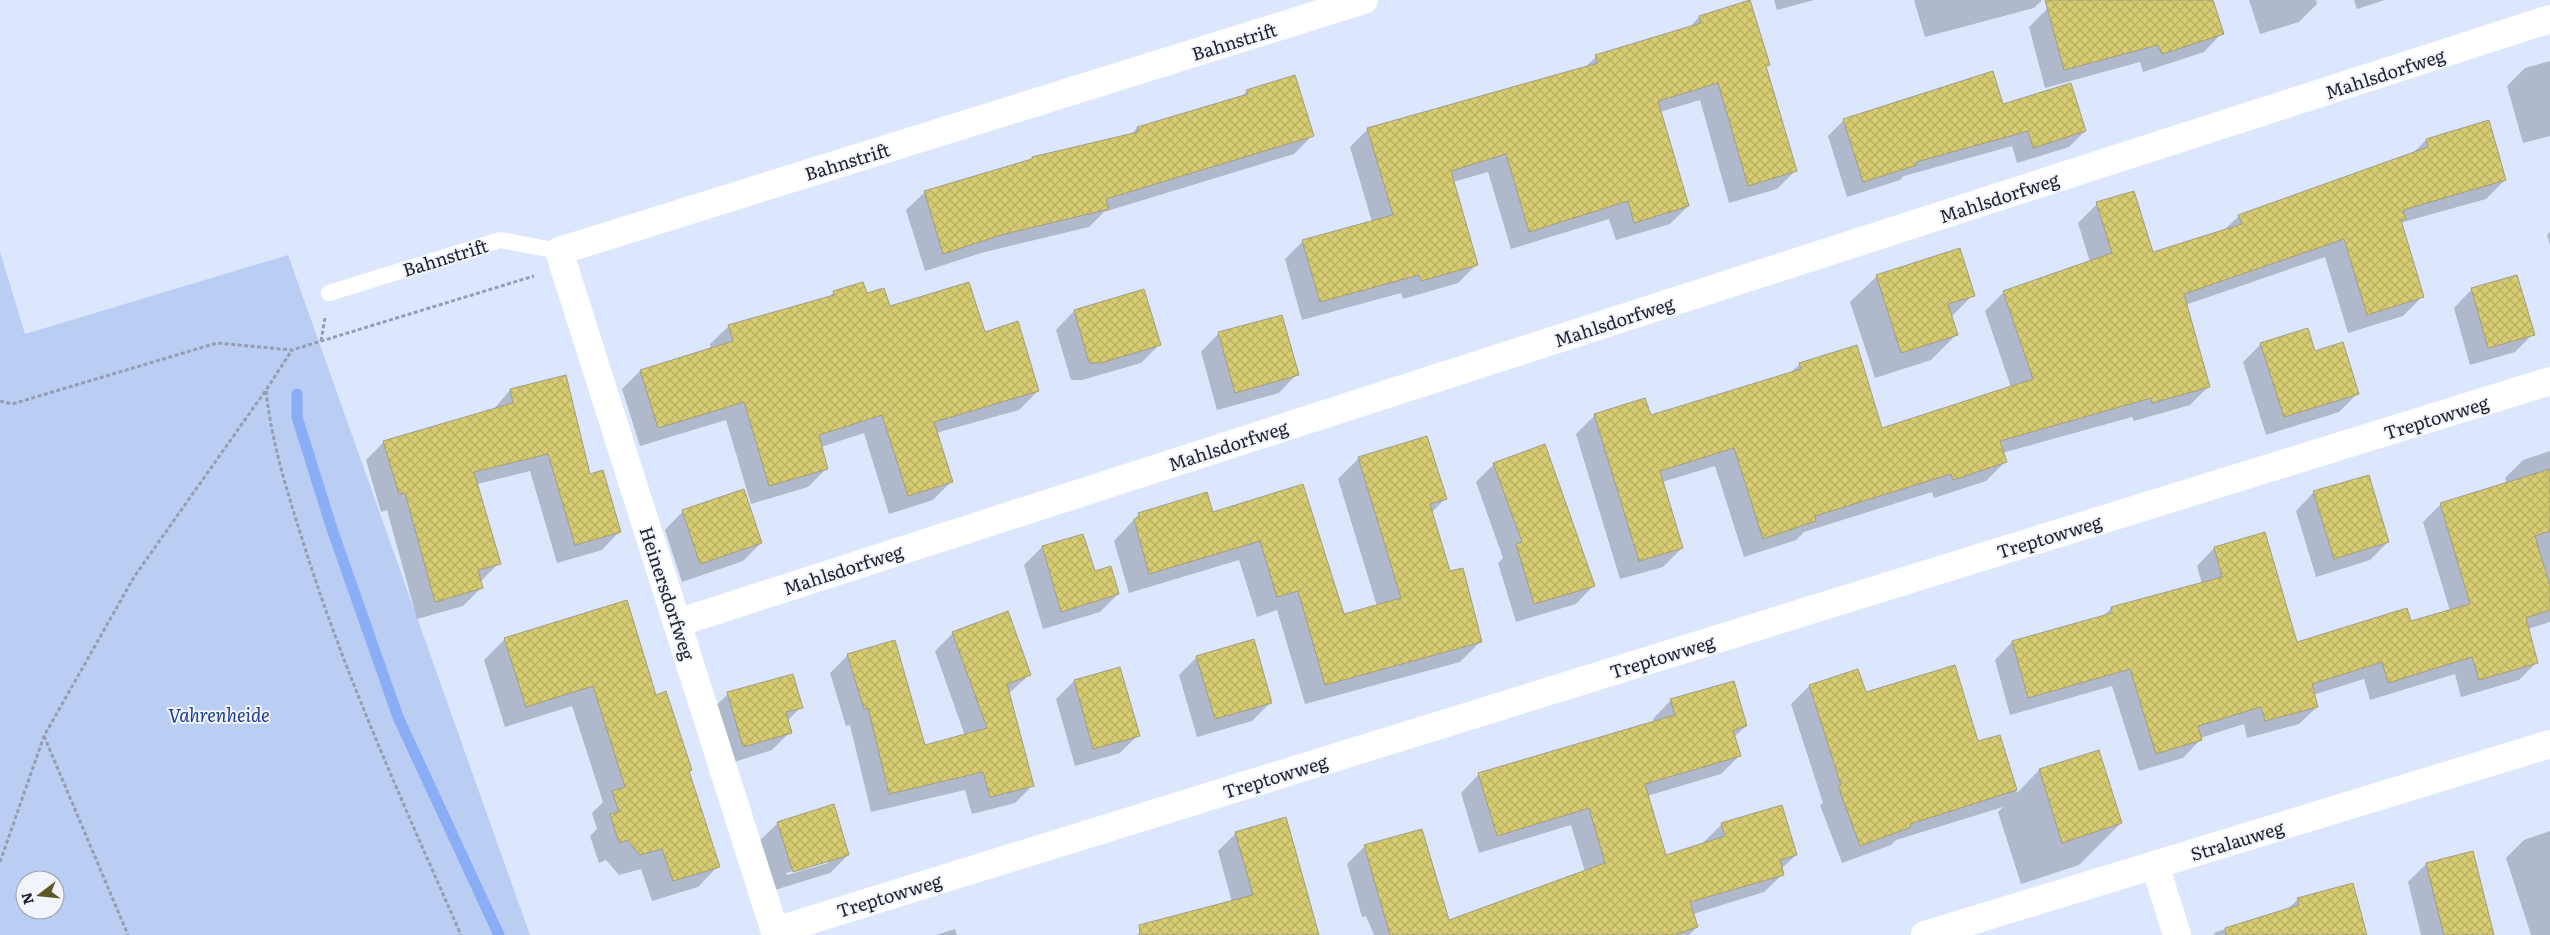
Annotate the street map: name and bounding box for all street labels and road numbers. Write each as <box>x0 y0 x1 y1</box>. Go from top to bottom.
street label: Bahnstrift <box>1188 15 1281 67</box>
street label: Mahlsdorfweg <box>2321 41 2449 105</box>
street label: Bahnstrift <box>801 135 894 187</box>
street label: Mahlsdorfweg <box>1935 165 2063 229</box>
street label: Bahnstrift <box>399 231 492 283</box>
street label: Mahlsdorfweg <box>1550 289 1678 353</box>
street label: Treptowweg <box>2380 388 2493 446</box>
street label: Mahlsdorfweg <box>1164 413 1292 477</box>
street label: Treptowweg <box>1993 507 2106 565</box>
street label: Heinersdorfweg <box>634 523 703 664</box>
street label: Mahlsdorfweg <box>779 537 907 601</box>
street label: Treptowweg <box>1606 627 1719 685</box>
street label: Treptowweg <box>1219 747 1332 805</box>
street label: Stralauweg <box>2187 813 2288 867</box>
street label: Treptowweg <box>833 866 946 924</box>

